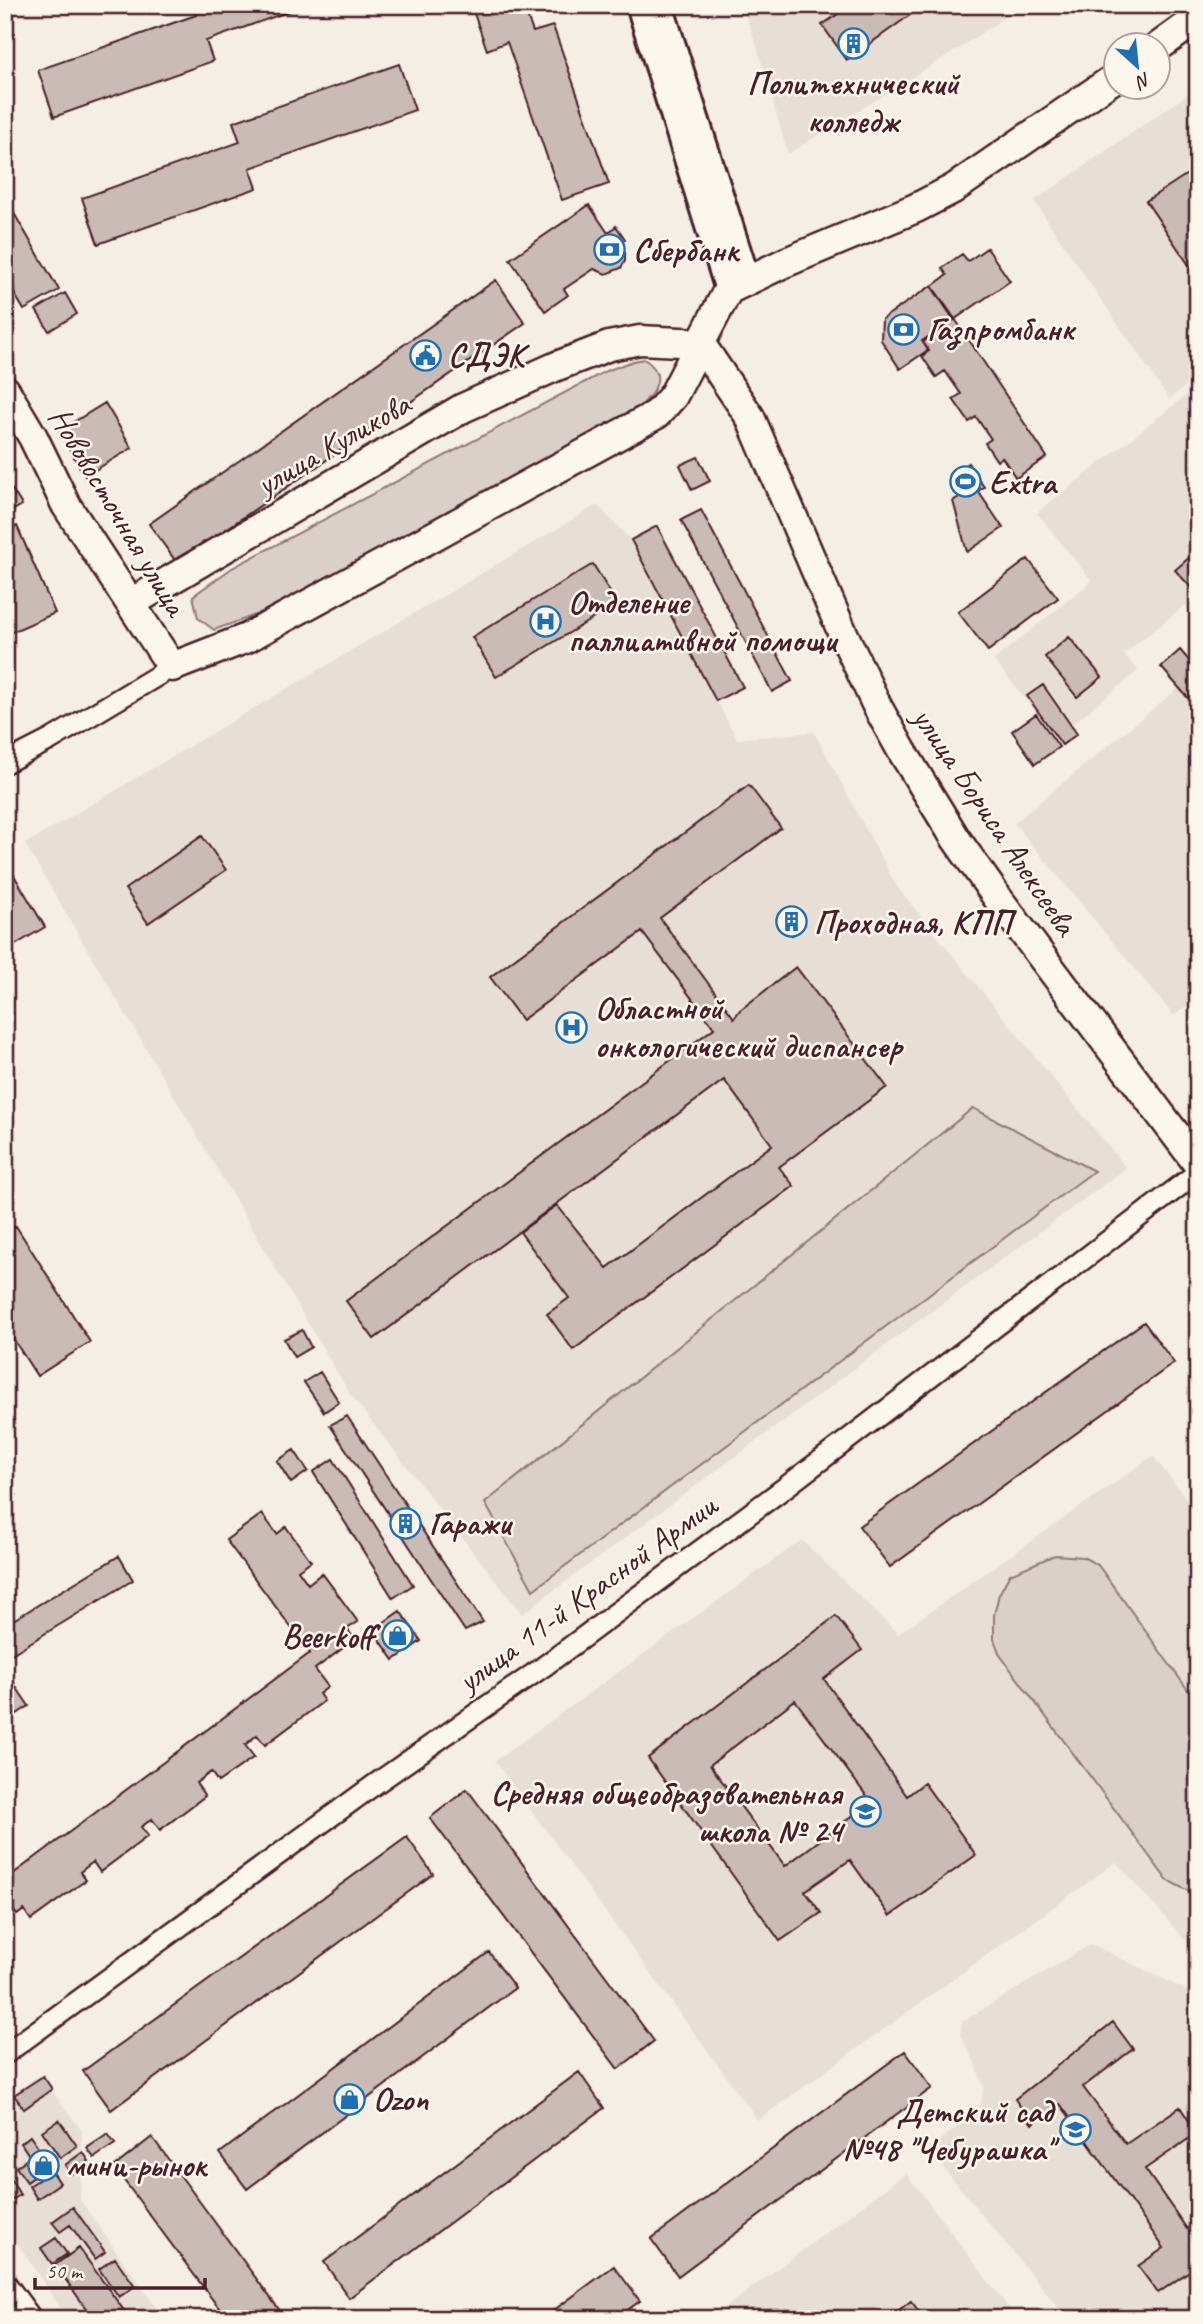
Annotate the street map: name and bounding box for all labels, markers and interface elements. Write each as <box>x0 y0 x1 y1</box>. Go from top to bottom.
building icon: Политехнический колледж <box>836 26 870 60</box>
north arrow <box>1102 32 1172 102</box>
place label: Политехнический колледж <box>747 62 961 142</box>
text: N <box>1131 67 1155 95</box>
place label: Сбербанк <box>633 229 741 271</box>
bank icon: Сбербанк <box>593 233 627 267</box>
place label: Газпромбанк <box>927 308 1077 351</box>
bank icon: Газпромбанк <box>887 312 921 346</box>
place label: СДЭК <box>448 334 530 376</box>
public building icon: СДЭК <box>408 338 442 372</box>
street label: улица Куликова <box>247 382 420 506</box>
street label: Нововосточная улица <box>39 399 198 625</box>
place label: Extra <box>989 461 1058 503</box>
sports icon: Extra <box>949 465 983 499</box>
place label: Отделение паллиативной помощи <box>568 581 839 661</box>
hospital icon: Отделение паллиативной помощи <box>528 604 562 638</box>
street label: улица Бориса Алексеева <box>902 697 1088 945</box>
place label: Проходная, КПП <box>814 901 1017 943</box>
building icon: Проходная, КПП <box>774 905 808 939</box>
place label: Областной онкологический диспансер <box>595 987 904 1067</box>
hospital icon: Областной онкологический диспансер <box>555 1010 589 1044</box>
street label: улица 11-й Красной Армии <box>447 1483 727 1703</box>
place label: Гаражи <box>429 1502 514 1544</box>
building icon: Гаражи <box>389 1506 423 1540</box>
place label: Beerkoff <box>282 1615 381 1657</box>
shop icon: Beerkoff <box>380 1619 414 1653</box>
place label: Средняя общеобразовательная школа № 24 <box>491 1772 846 1852</box>
school or university icon: Средняя общеобразовательная школа № 24 <box>848 1795 882 1829</box>
place label: Ozon <box>373 2078 429 2120</box>
shop icon: Ozon <box>333 2082 367 2116</box>
place label: Детский сад №48 "Чебурашка" <box>842 2090 1060 2170</box>
school or university icon: Детский сад №48 "Чебурашка" <box>1059 2113 1093 2147</box>
place label: мини-рынок <box>66 2144 209 2186</box>
shop icon: мини-рынок <box>26 2148 60 2182</box>
scale bar <box>35 2247 205 2291</box>
text: 50 m <box>46 2258 84 2284</box>

